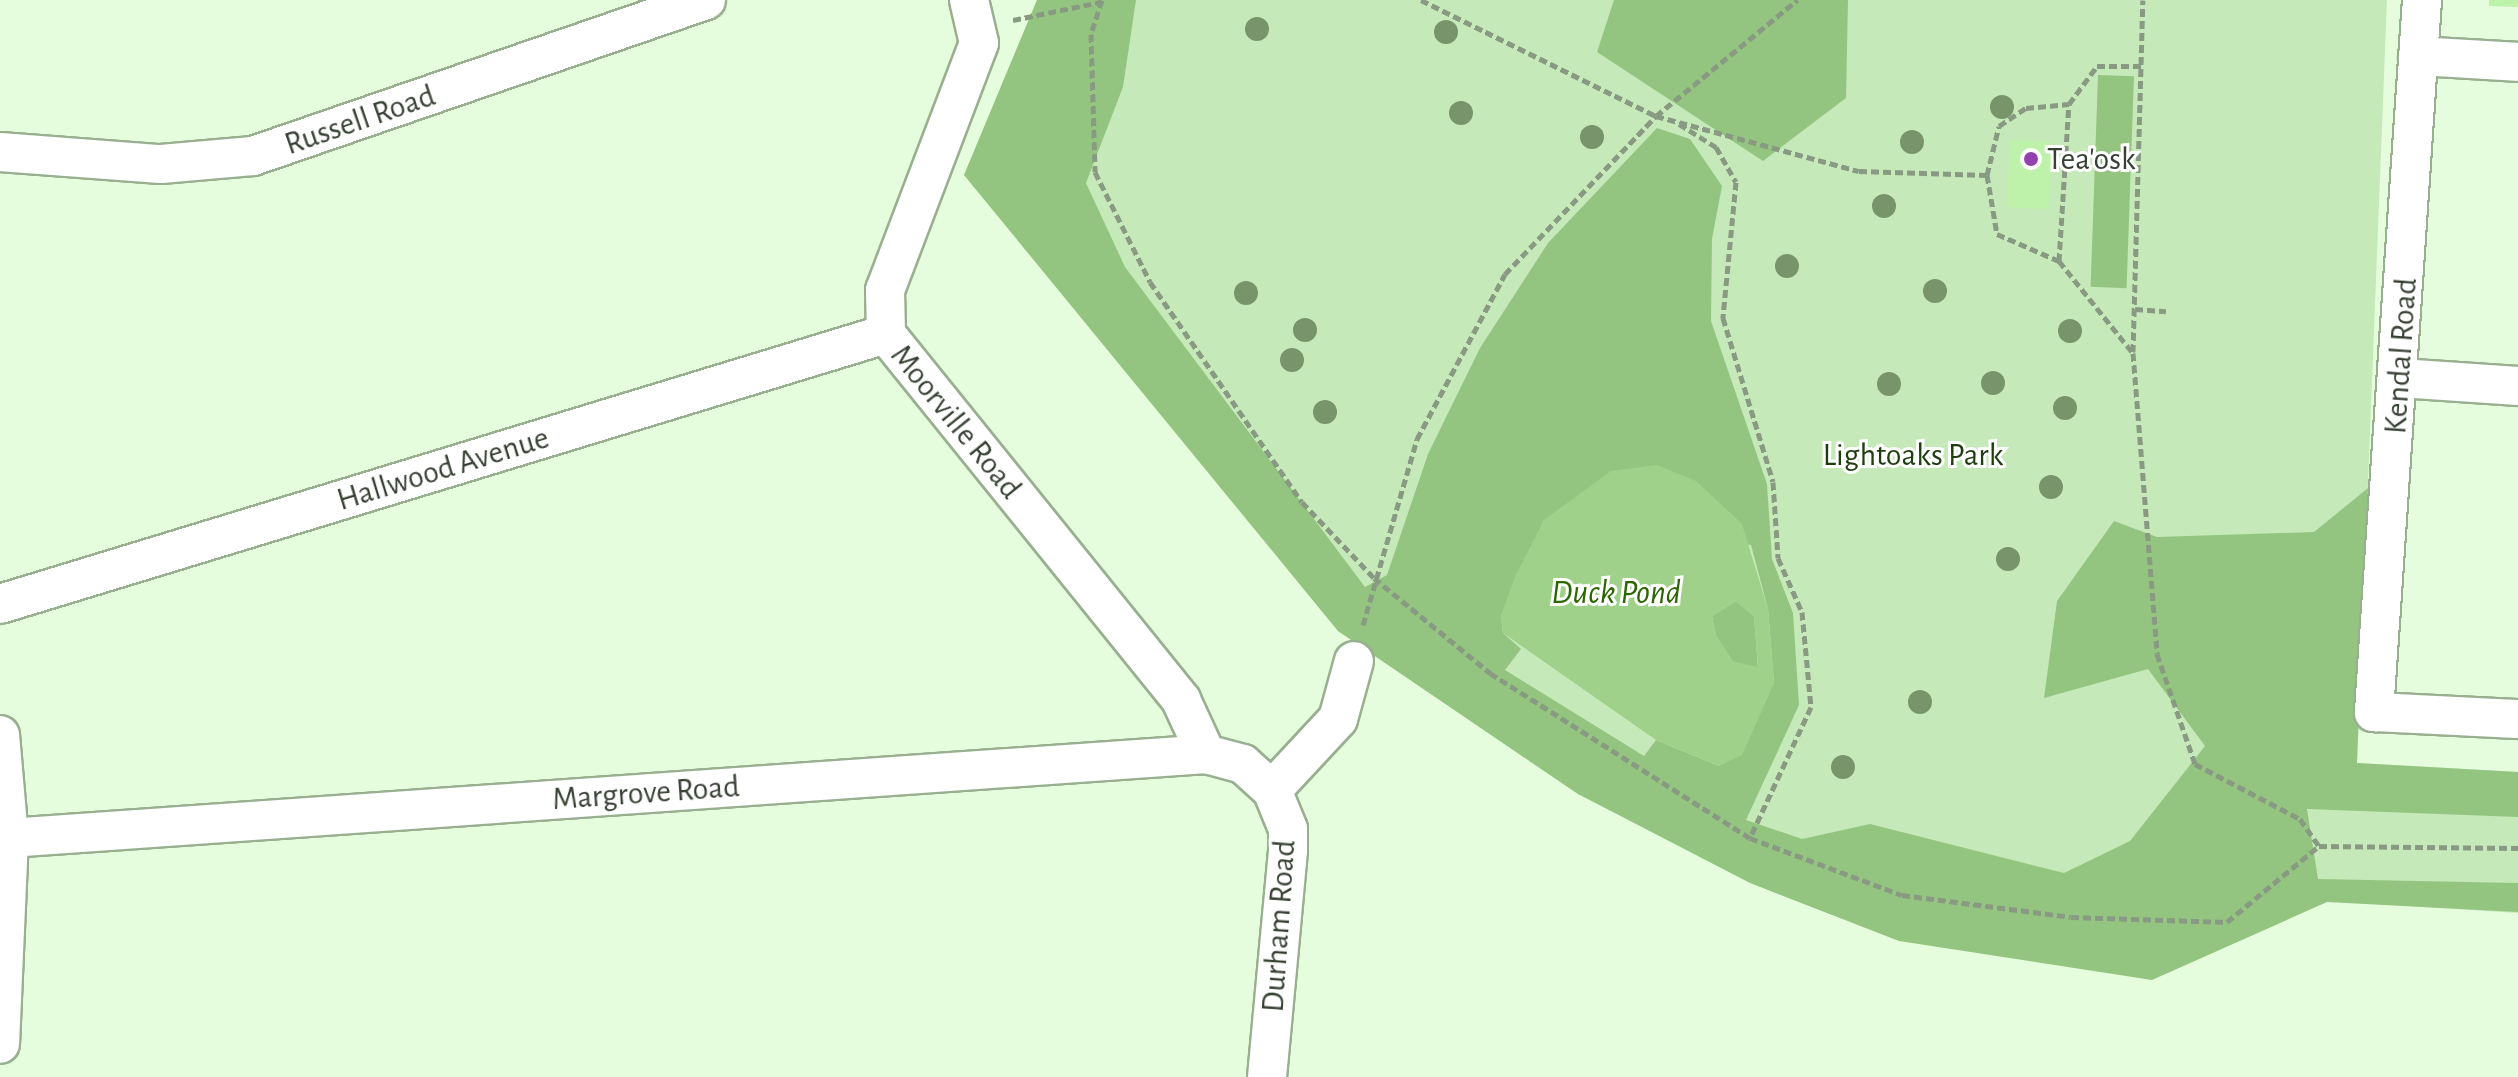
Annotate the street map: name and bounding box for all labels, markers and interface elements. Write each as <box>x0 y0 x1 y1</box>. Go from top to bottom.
street label: Russell Road <box>280 76 440 164</box>
place label: Tea'osk <box>2047 140 2136 178</box>
marker: Tea'osk <box>2022 150 2040 168</box>
street label: Kendal Road <box>2376 277 2426 435</box>
street label: Moorville Road <box>882 337 1030 507</box>
street label: Hallwood Avenue <box>332 419 554 519</box>
park label: Lightoaks Park <box>1823 436 2003 474</box>
water label: Duck Pond <box>1551 574 1681 614</box>
street label: Margrove Road <box>551 767 741 819</box>
street label: Durham Road <box>1254 839 1304 1013</box>

